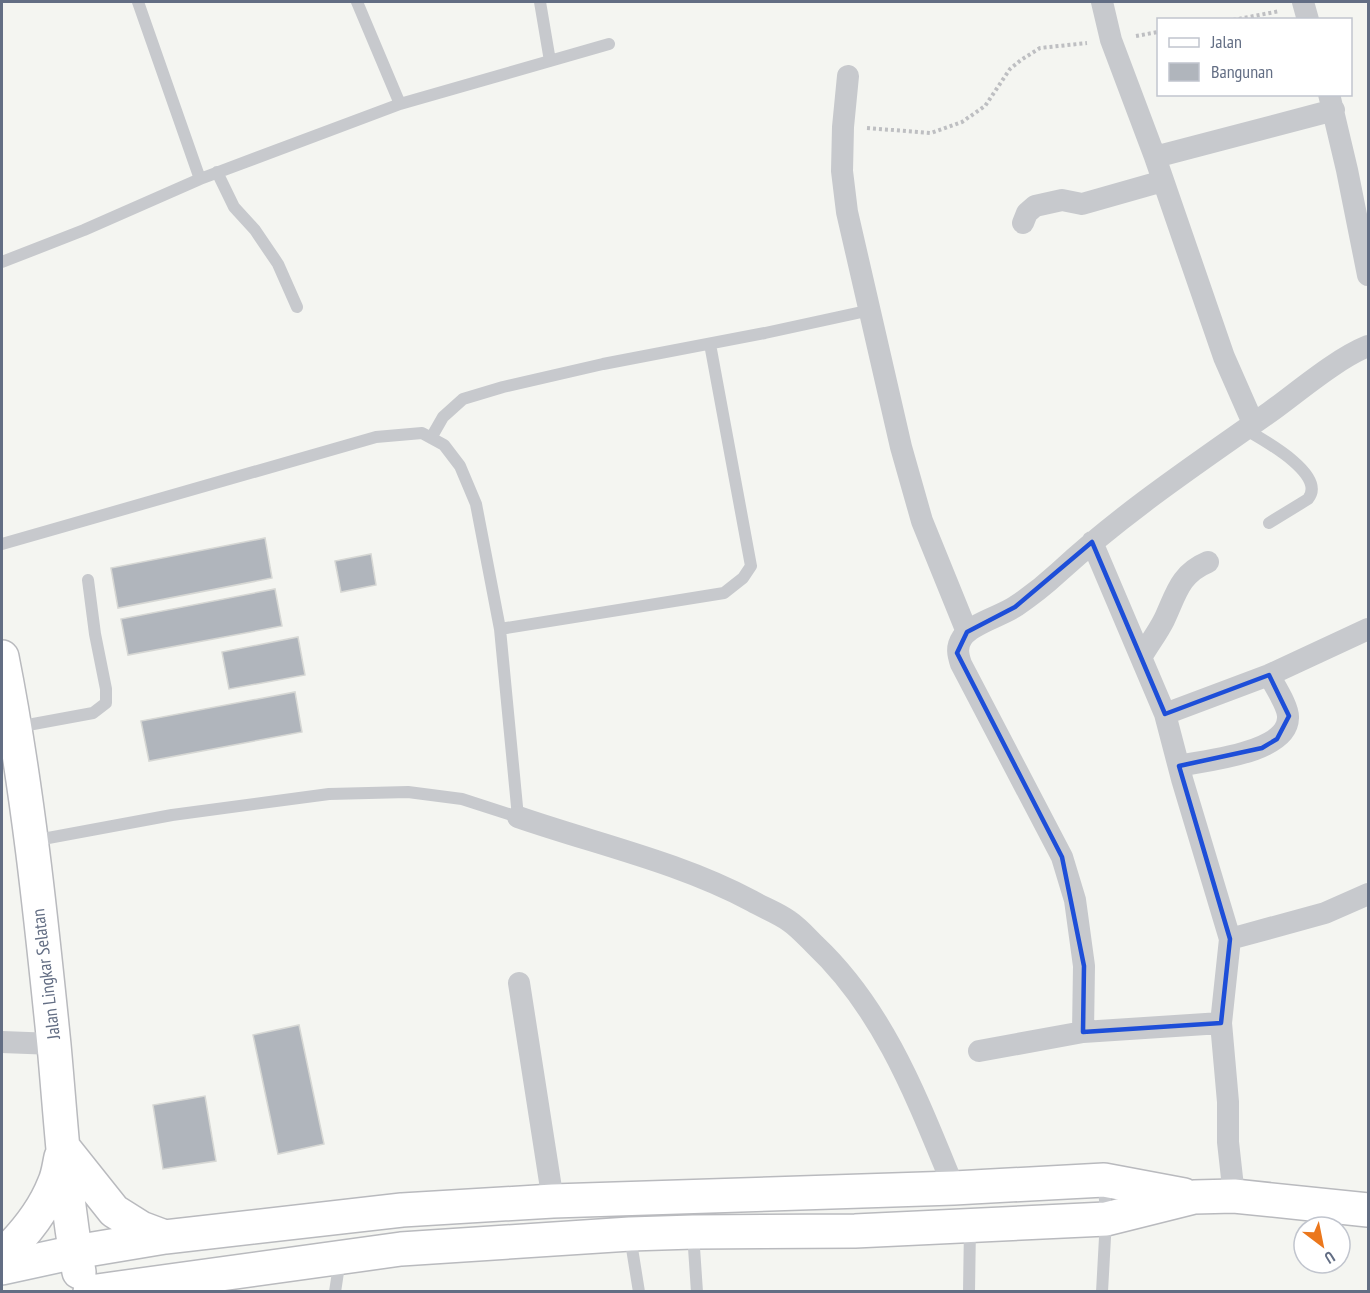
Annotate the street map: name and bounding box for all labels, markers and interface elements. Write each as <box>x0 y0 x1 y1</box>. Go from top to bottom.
legend <box>1157 18 1352 96</box>
text: Jalan <box>1210 30 1242 53</box>
text: Bangunan <box>1211 60 1273 83</box>
street label: Jalan Lingkar Selatan <box>26 908 65 1042</box>
north arrow <box>1292 1215 1352 1275</box>
text: U <box>1321 1247 1339 1268</box>

